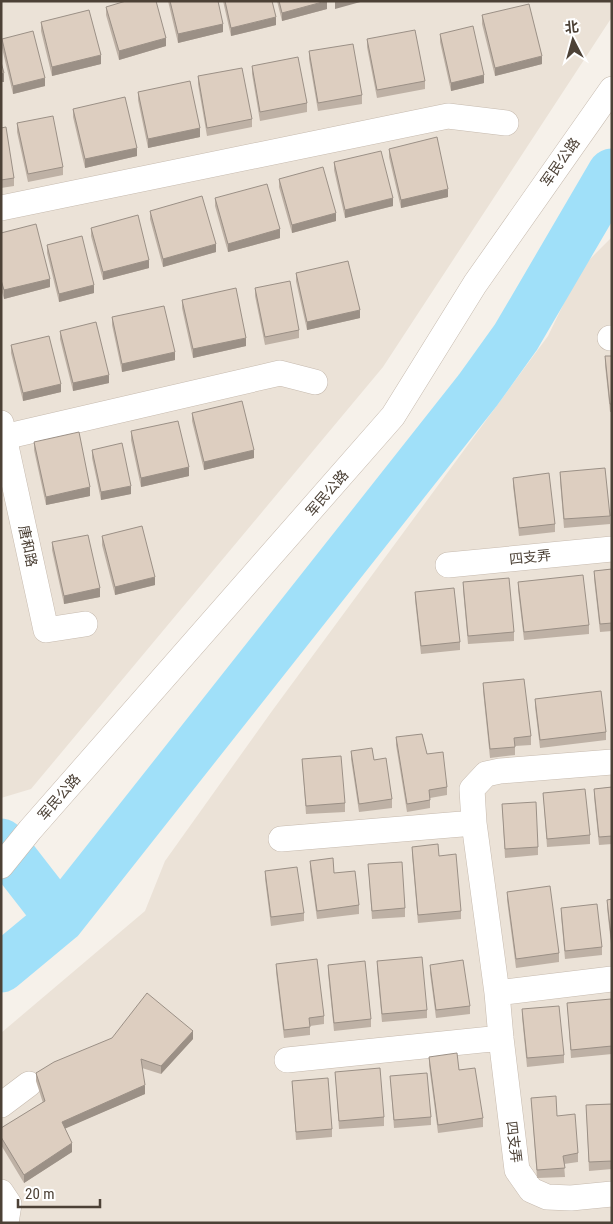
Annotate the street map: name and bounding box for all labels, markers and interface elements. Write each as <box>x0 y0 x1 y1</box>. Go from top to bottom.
north arrow <box>548 15 598 65</box>
text: 北 <box>564 18 579 36</box>
street label: 军民公路 <box>537 134 583 190</box>
street label: 军民公路 <box>303 467 351 519</box>
street label: 唐和路 <box>16 524 40 568</box>
street label: 四支弄 <box>508 547 552 567</box>
street label: 军民公路 <box>35 771 83 823</box>
street label: 四支弄 <box>504 1120 524 1164</box>
scale bar <box>18 1176 100 1208</box>
text: 20 m <box>25 1185 55 1203</box>

